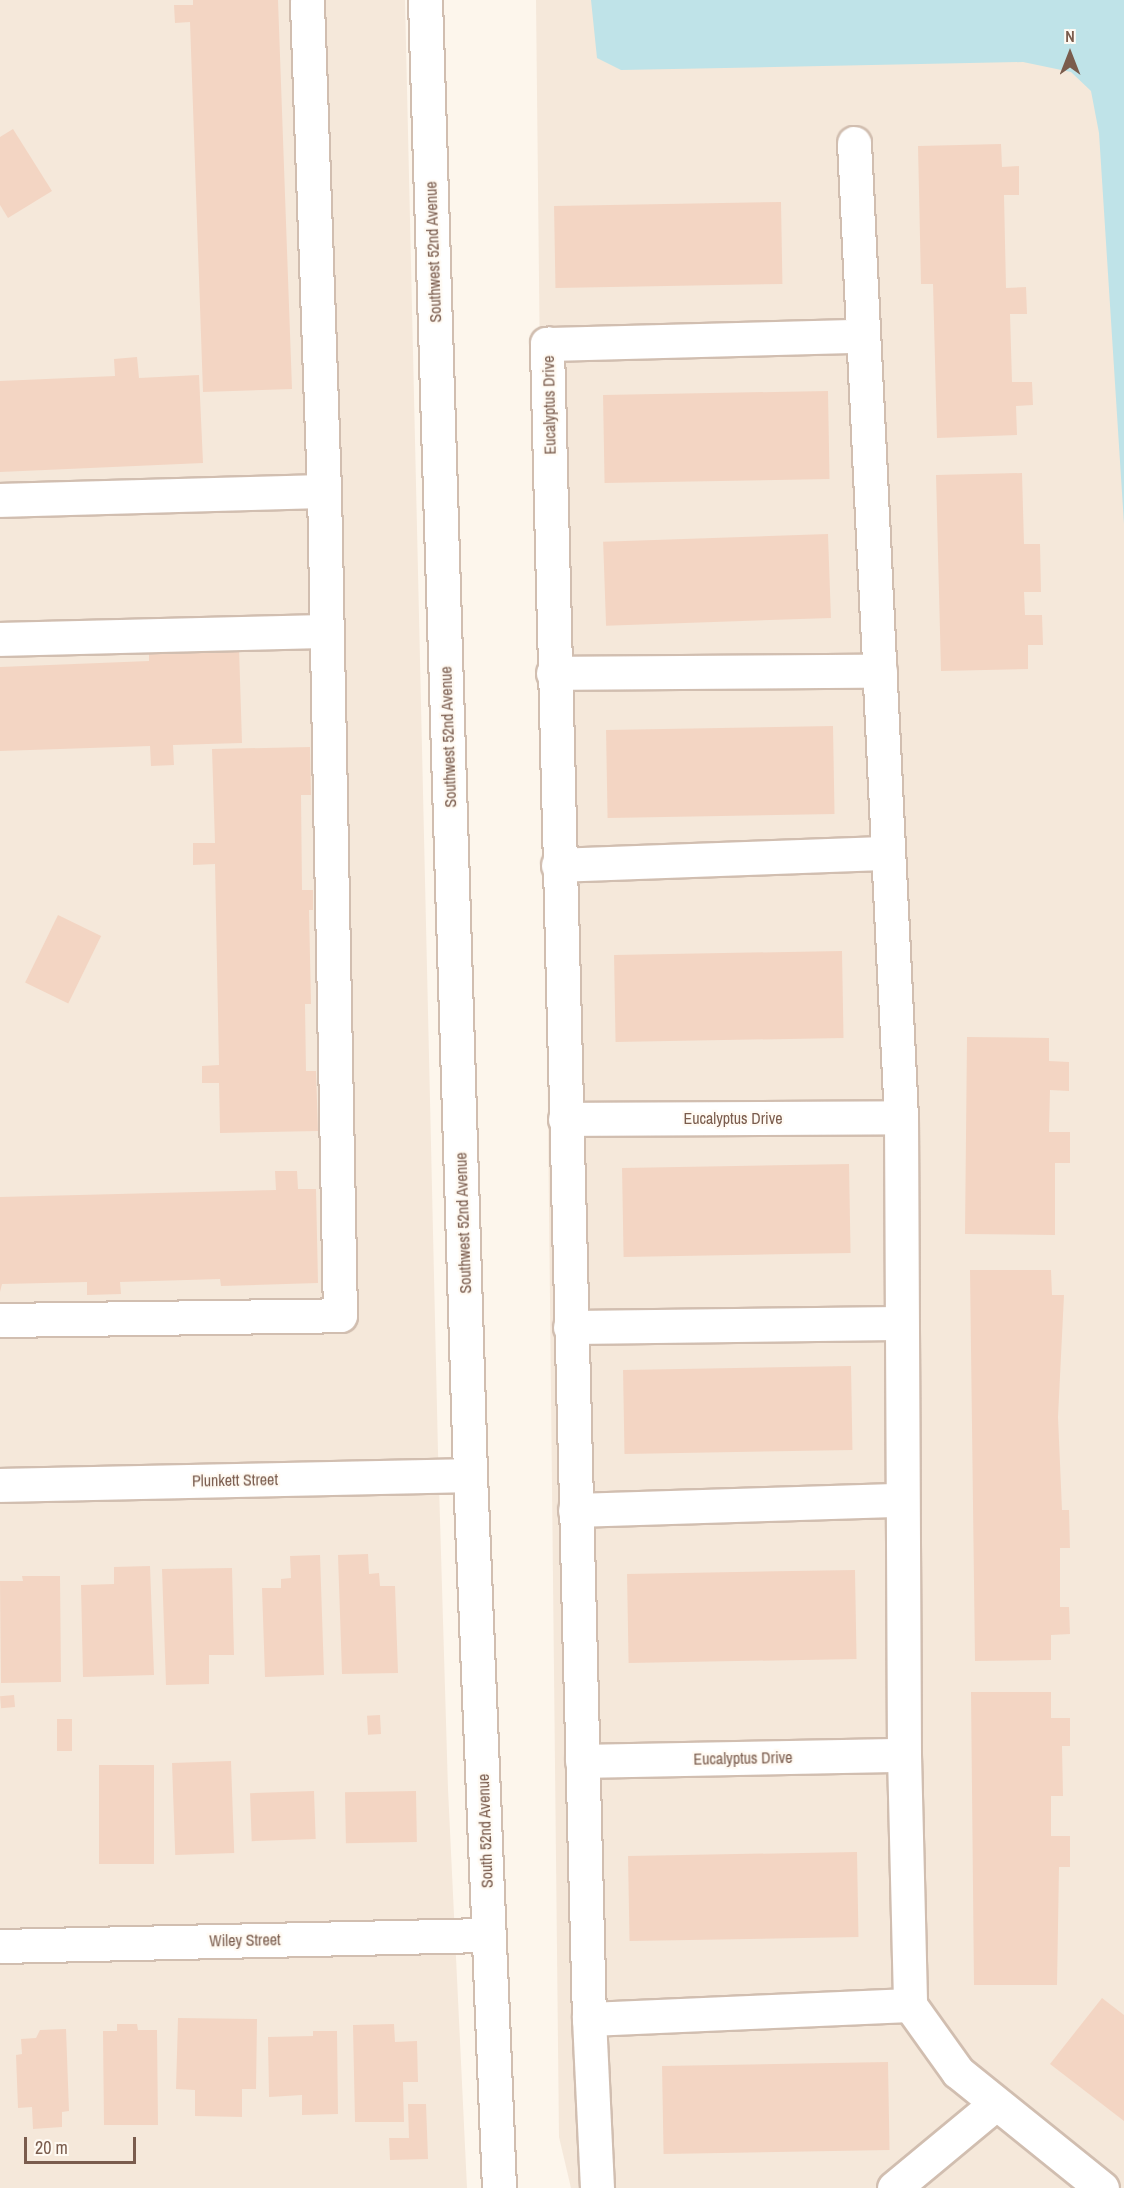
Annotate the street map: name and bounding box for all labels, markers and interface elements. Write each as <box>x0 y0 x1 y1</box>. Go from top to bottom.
north arrow <box>1040 24 1100 84</box>
text: N <box>1065 25 1075 47</box>
street label: Southwest 52nd Avenue <box>421 181 445 323</box>
street label: Eucalyptus Drive <box>539 355 559 455</box>
street label: Southwest 52nd Avenue <box>436 666 460 808</box>
street label: Eucalyptus Drive <box>683 1108 783 1128</box>
street label: Southwest 52nd Avenue <box>451 1152 475 1294</box>
street label: Plunkett Street <box>192 1470 278 1490</box>
street label: Eucalyptus Drive <box>693 1748 793 1768</box>
street label: South 52nd Avenue <box>473 1773 497 1889</box>
street label: Wiley Street <box>209 1930 281 1950</box>
scale bar <box>27 2125 140 2163</box>
text: 20 m <box>35 2135 68 2160</box>

